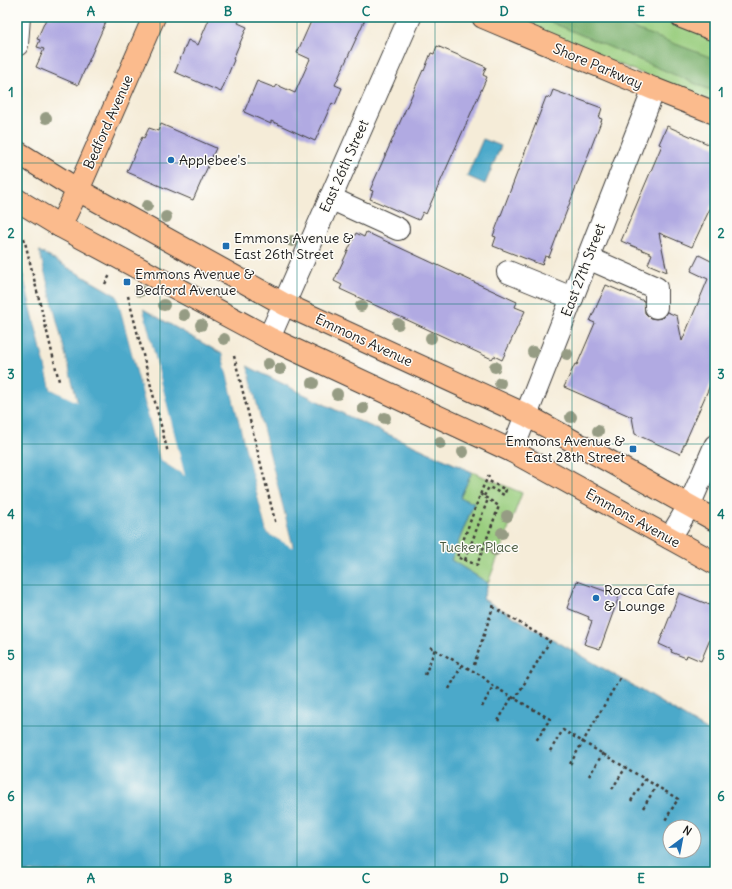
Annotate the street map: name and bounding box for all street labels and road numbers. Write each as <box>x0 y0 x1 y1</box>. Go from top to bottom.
street label: Shore Parkway <box>550 39 646 93</box>
street label: Bedford Avenue <box>79 72 137 172</box>
street label: East 26th Street <box>316 117 373 215</box>
street label: East 27th Street <box>557 221 609 319</box>
street label: Emmons Avenue <box>312 310 416 370</box>
street label: Emmons Avenue <box>583 485 683 551</box>

